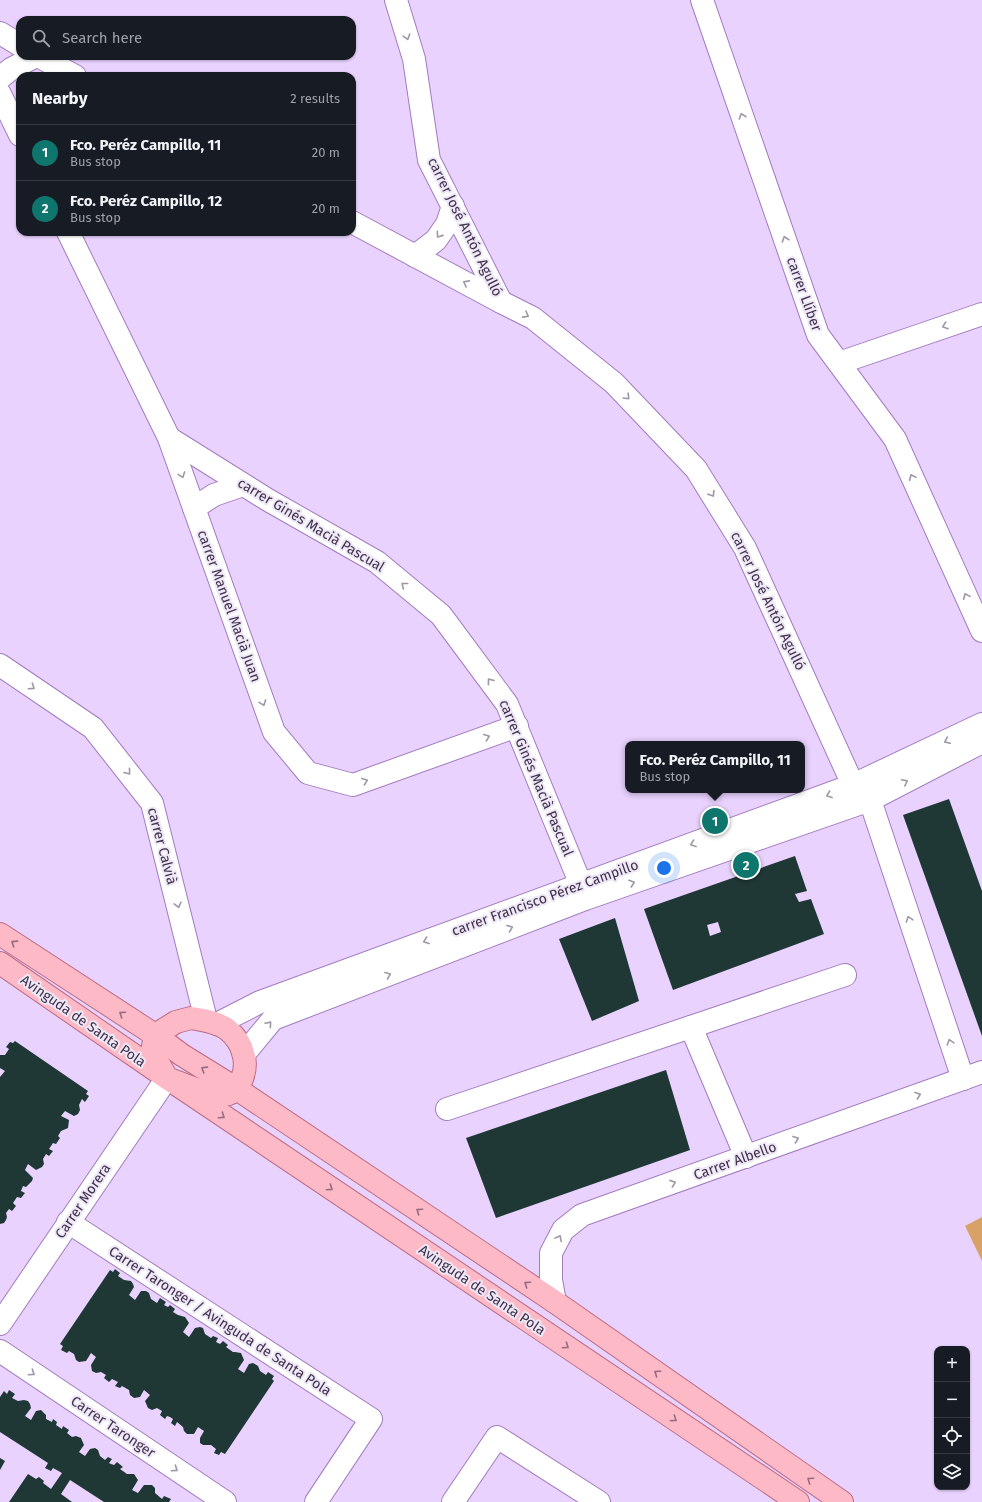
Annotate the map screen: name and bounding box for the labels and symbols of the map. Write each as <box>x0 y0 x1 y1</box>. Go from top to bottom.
one-way arrow <box>402 34 411 41</box>
one-way arrow <box>739 113 747 120</box>
street label: carrer José Antón Agulló <box>424 155 506 299</box>
one-way arrow <box>436 231 444 238</box>
one-way arrow <box>781 235 789 242</box>
street label: carrer Llíber <box>783 255 825 334</box>
one-way arrow <box>463 281 471 288</box>
one-way arrow <box>522 310 529 318</box>
one-way arrow <box>942 322 949 330</box>
one-way arrow <box>622 392 630 400</box>
one-way arrow <box>177 471 185 478</box>
street label: carrer Ginés Macià Pascual <box>234 474 388 576</box>
one-way arrow <box>909 474 917 482</box>
one-way arrow <box>707 490 714 497</box>
street label: carrer Manuel Macià Juan <box>194 528 264 684</box>
street label: carrer José Antón Agulló <box>727 529 809 673</box>
one-way arrow <box>402 582 409 589</box>
one-way arrow <box>963 592 971 600</box>
one-way arrow <box>488 678 495 685</box>
one-way arrow <box>28 682 35 689</box>
street label: carrer Ginés Macià Pascual <box>495 697 577 859</box>
one-way arrow <box>258 699 267 706</box>
one-way arrow <box>483 733 490 742</box>
one-way arrow <box>943 736 951 744</box>
one-way arrow <box>124 768 131 775</box>
one-way arrow <box>361 777 368 785</box>
one-way arrow <box>900 779 908 787</box>
one-way arrow <box>825 790 832 798</box>
street label: carrer Calvià <box>144 806 180 886</box>
pin: 1 <box>702 806 728 836</box>
one-way arrow <box>690 839 697 847</box>
pin: 2 <box>733 850 759 880</box>
street label: carrer Francisco Pérez Campillo <box>449 856 641 940</box>
your location <box>654 858 674 878</box>
one-way arrow <box>628 879 635 887</box>
one-way arrow <box>173 902 181 908</box>
one-way arrow <box>906 915 914 922</box>
one-way arrow <box>506 925 513 933</box>
one-way arrow <box>423 937 430 945</box>
one-way arrow <box>11 940 18 948</box>
street label: Avinguda de Santa Pola <box>17 971 149 1071</box>
one-way arrow <box>385 971 392 979</box>
one-way arrow <box>119 1011 126 1019</box>
one-way arrow <box>265 1021 272 1029</box>
one-way arrow <box>947 1039 955 1046</box>
one-way arrow <box>201 1066 208 1073</box>
one-way arrow <box>915 1091 922 1100</box>
one-way arrow <box>218 1111 225 1119</box>
one-way arrow <box>792 1135 799 1144</box>
street label: Carrer Albello <box>691 1138 779 1184</box>
street label: Carrer Morera <box>52 1160 114 1242</box>
one-way arrow <box>670 1179 677 1187</box>
one-way arrow <box>326 1183 333 1191</box>
one-way arrow <box>416 1208 423 1216</box>
one-way arrow <box>554 1235 561 1242</box>
street label: Avinguda de Santa Pola <box>415 1241 549 1339</box>
street label: Carrer Taronger / Avinguda de Santa Pola <box>106 1243 334 1399</box>
one-way arrow <box>524 1281 531 1289</box>
one-way arrow <box>562 1341 569 1349</box>
one-way arrow <box>28 1368 35 1375</box>
one-way arrow <box>654 1370 661 1378</box>
street label: Carrer Taronger <box>68 1393 159 1462</box>
one-way arrow <box>670 1414 677 1421</box>
one-way arrow <box>171 1464 178 1471</box>
one-way arrow <box>807 1477 814 1485</box>

